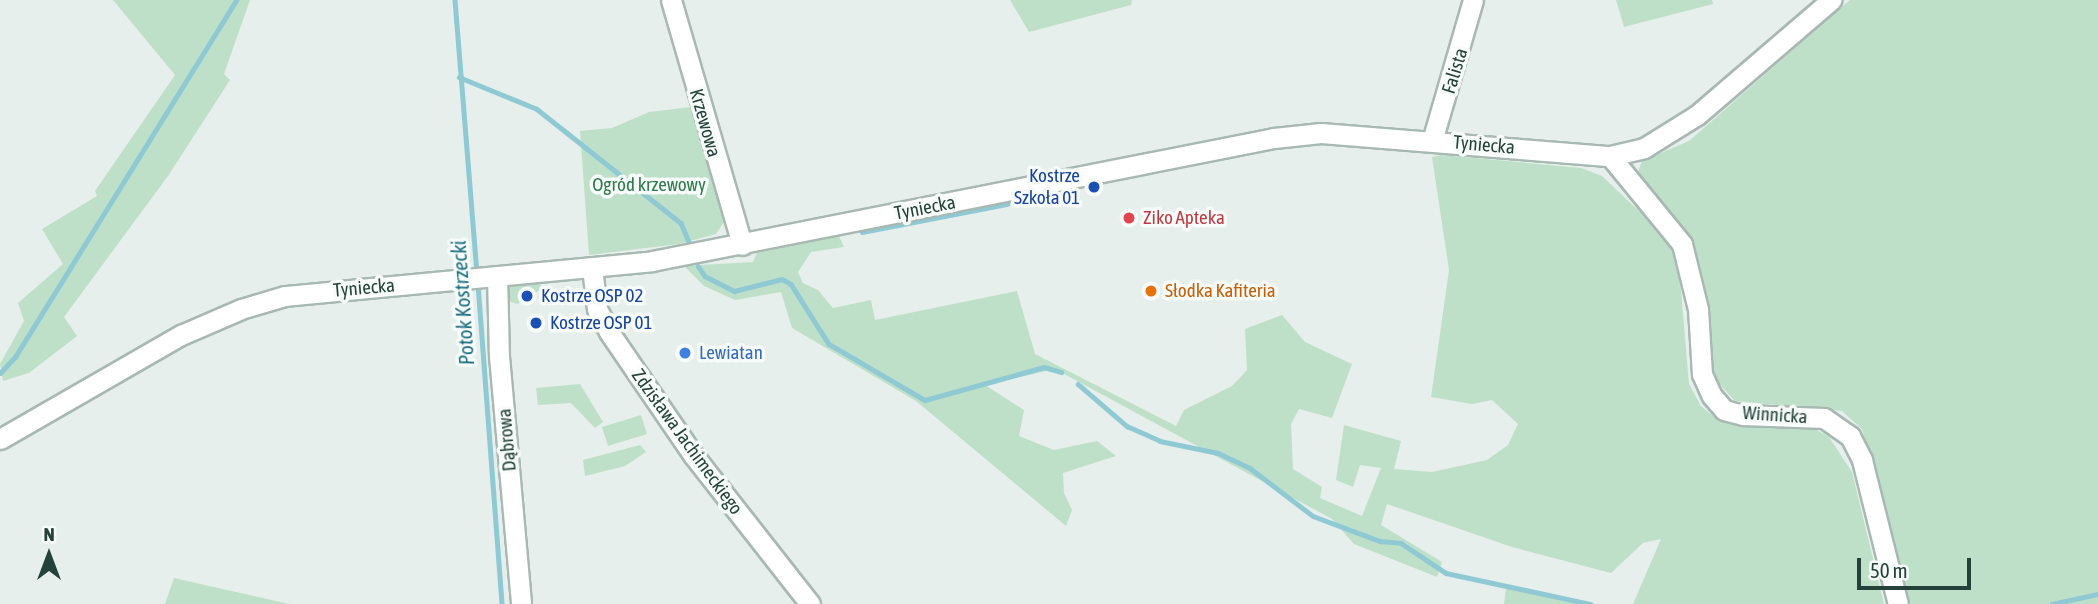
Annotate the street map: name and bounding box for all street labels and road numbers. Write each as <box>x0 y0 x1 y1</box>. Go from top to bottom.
street label: Falista <box>1437 45 1473 97</box>
street label: Krzewowa <box>684 86 726 160</box>
street label: Tyniecka <box>1452 131 1516 159</box>
street label: Tyniecka <box>893 191 957 225</box>
street label: Tyniecka <box>332 274 396 302</box>
street label: Zdzisława Jachimeckiego <box>627 365 747 519</box>
street label: Winnicka <box>1742 401 1808 429</box>
street label: Dąbrowa <box>493 408 521 472</box>

